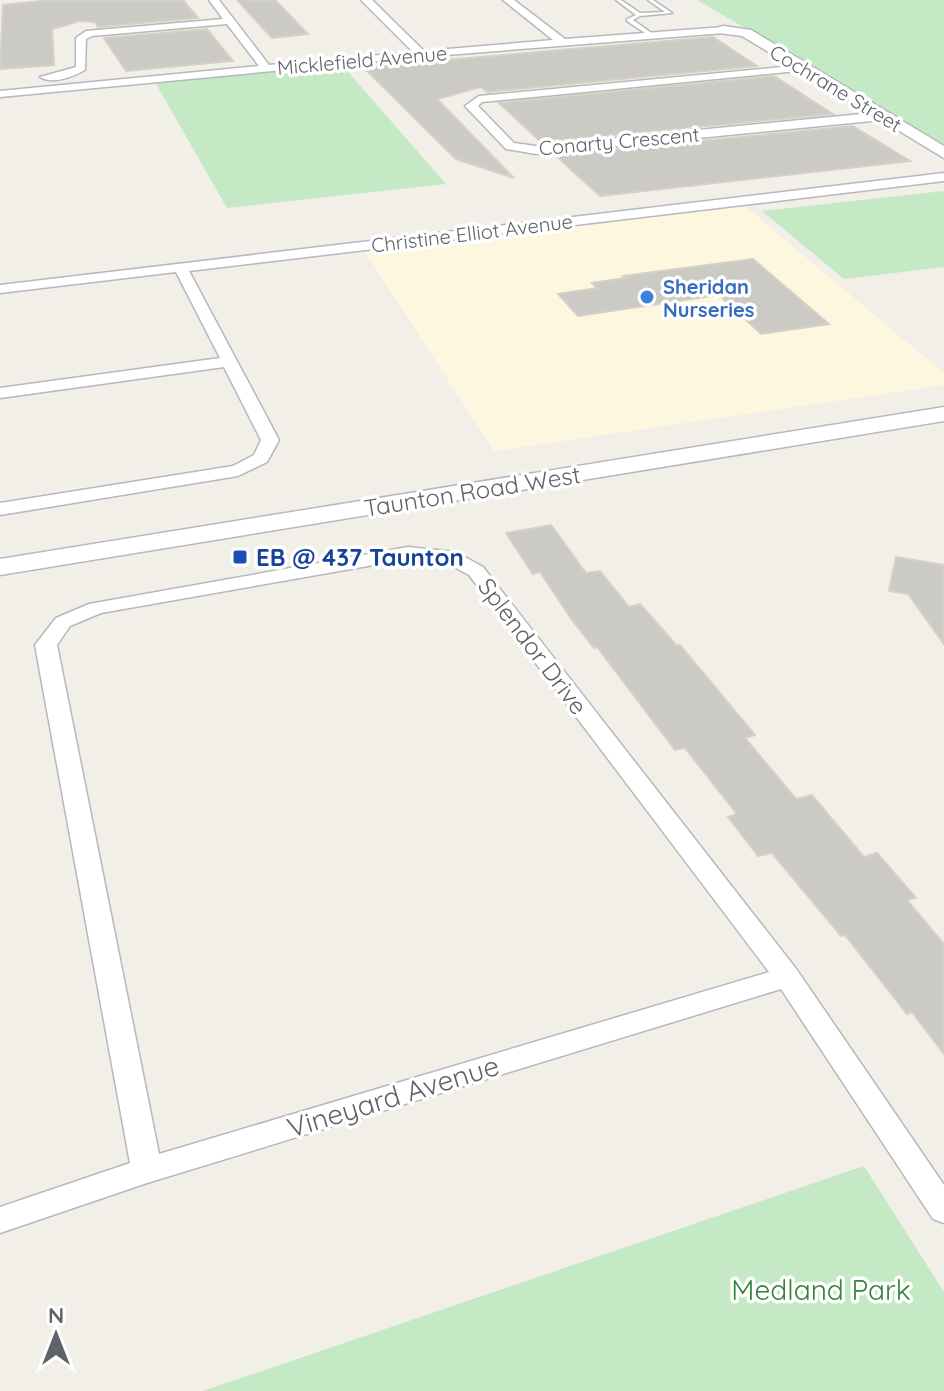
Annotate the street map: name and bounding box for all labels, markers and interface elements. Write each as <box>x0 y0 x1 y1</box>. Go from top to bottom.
street label: Cochrane Street <box>766 39 907 137</box>
street label: Micklefield Avenue <box>276 40 448 80</box>
street label: Conarty Crescent <box>538 122 701 160</box>
street label: Christine Elliot Avenue <box>370 208 574 258</box>
place label: Sheridan Nurseries <box>663 274 754 322</box>
marker: Sheridan Nurseries <box>638 288 656 306</box>
street label: Taunton Road West <box>362 459 582 523</box>
place label: EB @ 437 Taunton <box>256 542 464 572</box>
marker: EB @ 437 Taunton <box>231 548 249 566</box>
street label: Splendor Drive <box>472 572 594 720</box>
street label: Vineyard Avenue <box>283 1047 503 1145</box>
park label: Medland Park <box>731 1272 911 1307</box>
north arrow <box>16 1295 96 1375</box>
text: N <box>48 1301 64 1329</box>

